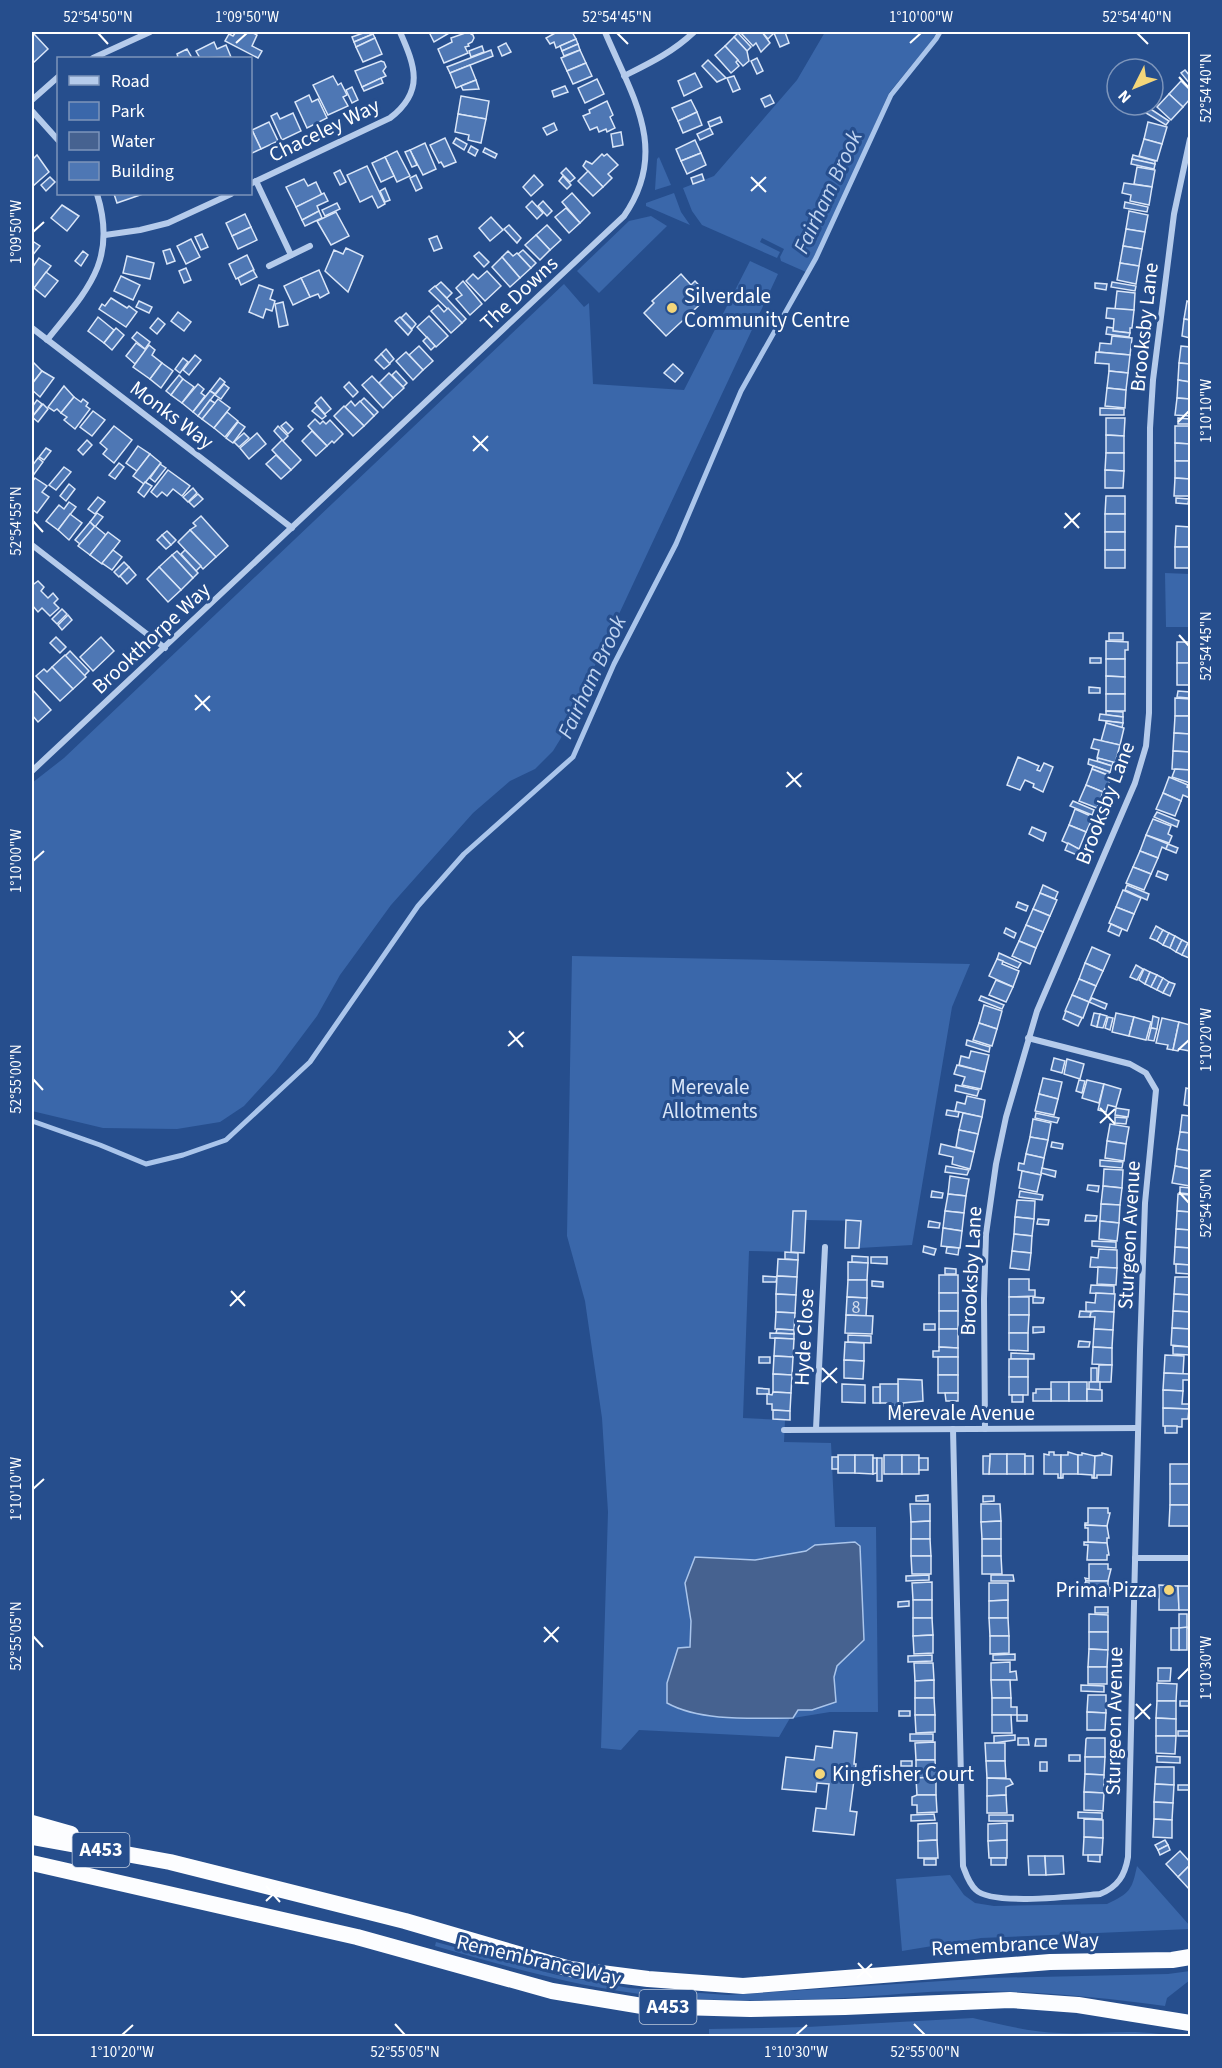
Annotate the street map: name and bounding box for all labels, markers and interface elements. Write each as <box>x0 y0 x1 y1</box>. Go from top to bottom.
text: 52°54'50"N <box>63 7 133 28</box>
text: 1°09'50"W <box>215 7 279 28</box>
text: 52°54'45"N <box>582 7 652 28</box>
text: 1°10'00"W <box>889 7 953 28</box>
text: 52°54'40"N <box>1102 7 1172 28</box>
text: 52°54'40"N <box>1196 53 1217 123</box>
legend <box>57 57 252 195</box>
north arrow <box>1105 57 1165 117</box>
text: Road <box>111 69 150 94</box>
text: N <box>1113 85 1136 108</box>
street label: Chaceley Way <box>263 90 385 170</box>
text: Park <box>111 99 145 124</box>
water label: Fairham Brook <box>785 125 871 259</box>
text: Water <box>111 129 155 154</box>
text: Building <box>111 159 174 184</box>
text: 1°09'50"W <box>6 200 27 264</box>
street label: The Downs <box>473 249 565 337</box>
street label: Brooksby Lane <box>1122 261 1166 393</box>
place label: Silverdale Community Centre <box>684 281 850 335</box>
marker: Silverdale Community Centre <box>665 301 679 315</box>
street label: Monks Way <box>124 374 220 457</box>
text: 1°10'10"W <box>1196 379 1217 443</box>
text: 52°54'55"N <box>6 486 27 556</box>
street label: Brookthorpe Way <box>85 575 217 701</box>
water label: Fairham Brook <box>549 610 635 744</box>
text: 52°54'45"N <box>1196 611 1217 681</box>
street label: Brooksby Lane <box>1068 737 1142 869</box>
text: 1°10'00"W <box>6 829 27 893</box>
text: 1°10'20"W <box>1196 1008 1217 1072</box>
text: 52°55'00"N <box>6 1044 27 1114</box>
park label: Merevale Allotments <box>662 1072 758 1126</box>
street label: Sturgeon Avenue <box>1110 1160 1148 1310</box>
text: 52°54'50"N <box>1196 1168 1217 1238</box>
street label: Brooksby Lane <box>953 1205 989 1337</box>
street label: Hyde Close <box>786 1287 822 1387</box>
house number: 8 <box>852 1295 861 1320</box>
street label: Merevale Avenue <box>887 1398 1035 1428</box>
text: 1°10'10"W <box>6 1457 27 1521</box>
place label: Prima Pizza <box>1055 1575 1157 1605</box>
marker: Prima Pizza <box>1162 1583 1176 1597</box>
text: 52°55'05"N <box>6 1601 27 1671</box>
text: 1°10'30"W <box>1196 1636 1217 1700</box>
street label: Sturgeon Avenue <box>1098 1646 1130 1796</box>
place label: Kingfisher Court <box>832 1759 974 1789</box>
marker: Kingfisher Court <box>813 1767 827 1781</box>
road number: A453 <box>72 1833 130 1867</box>
street label: Remembrance Way <box>930 1925 1100 1963</box>
street label: Remembrance Way <box>454 1926 624 1994</box>
road number: A453 <box>640 1990 696 2024</box>
text: 1°10'20"W <box>90 2042 154 2063</box>
text: 52°55'05"N <box>370 2042 440 2063</box>
text: 1°10'30"W <box>764 2042 828 2063</box>
text: 52°55'00"N <box>890 2042 960 2063</box>

